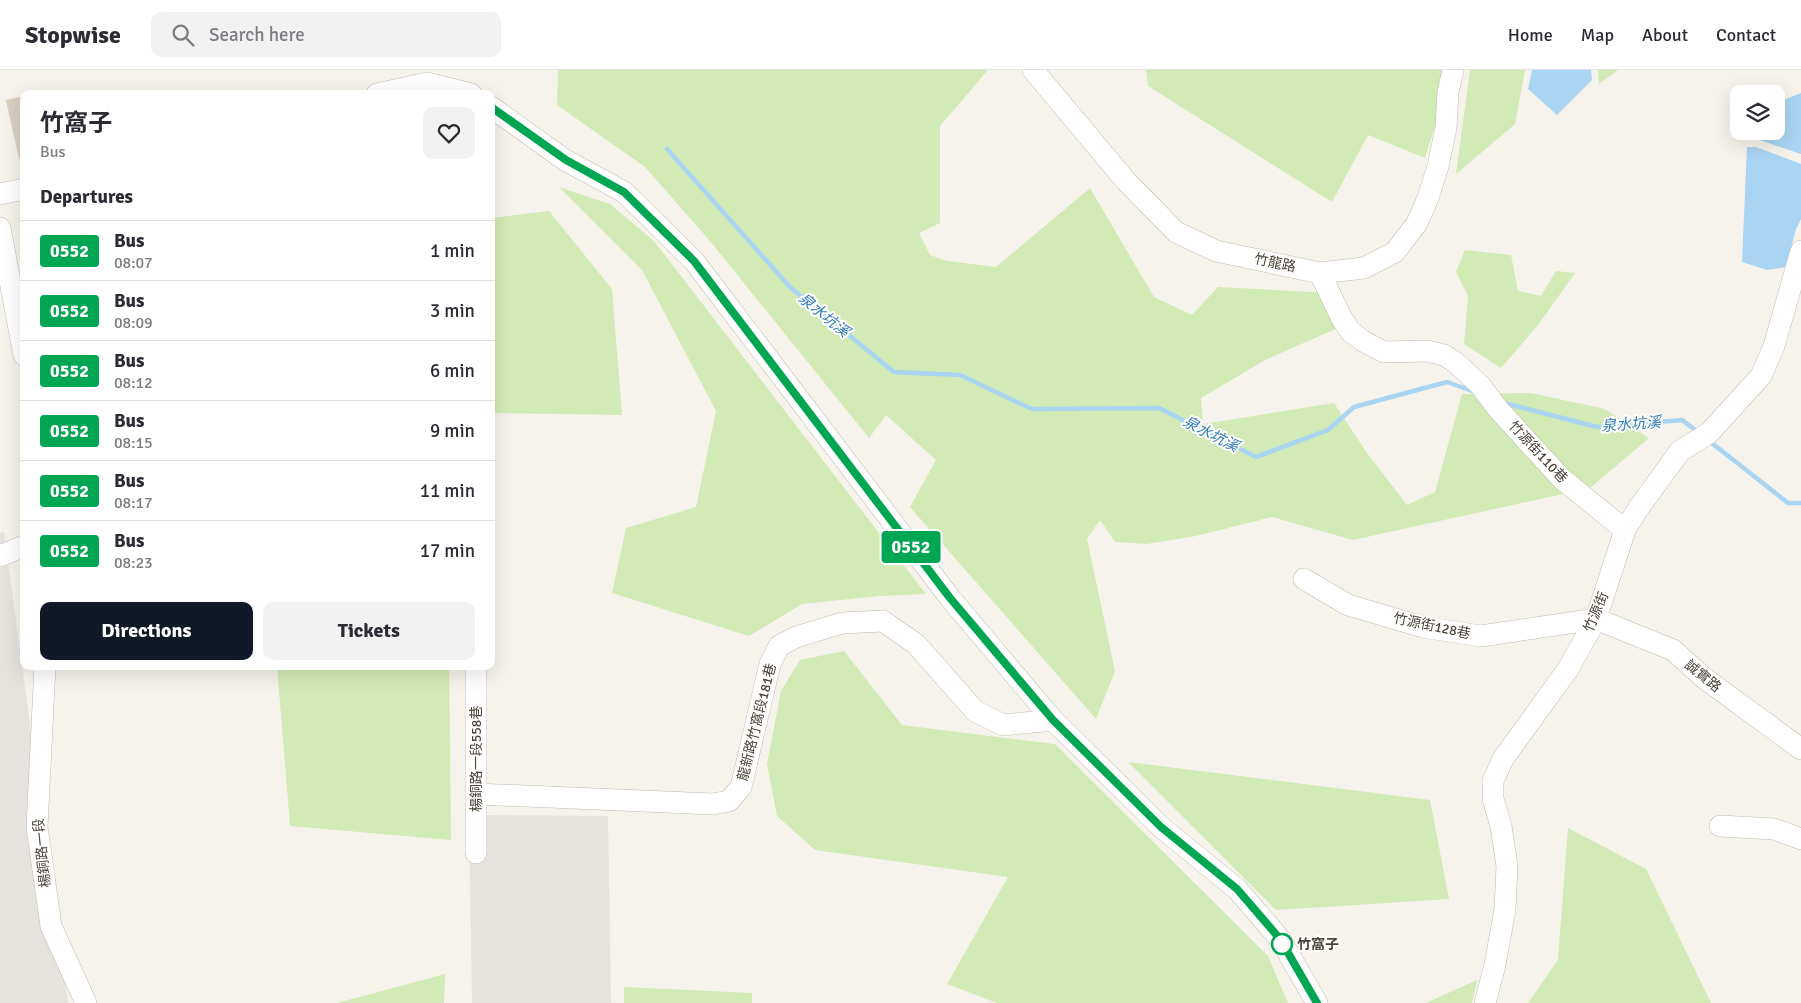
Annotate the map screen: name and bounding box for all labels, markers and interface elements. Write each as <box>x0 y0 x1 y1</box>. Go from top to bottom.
search box <box>151 12 501 57</box>
text: Stopwise <box>25 20 121 50</box>
icon: search <box>169 21 197 49</box>
text: Search here <box>209 23 305 47</box>
text: Home <box>1508 24 1553 46</box>
text: Map <box>1581 24 1614 46</box>
text: About <box>1642 24 1688 46</box>
text: Contact <box>1716 24 1776 46</box>
map controls <box>1730 85 1785 140</box>
button: layers <box>1730 85 1785 140</box>
button: heart <box>423 107 475 159</box>
text: 竹窩子 <box>40 108 112 138</box>
text: Bus <box>40 142 65 162</box>
text: Departures <box>40 185 133 209</box>
text: Bus <box>114 229 144 253</box>
text: 1 min <box>430 239 475 263</box>
text: 0552 <box>50 240 89 262</box>
street label: 竹龍路 <box>1253 250 1297 276</box>
text: 08:07 <box>114 253 153 273</box>
text: Bus <box>114 289 144 313</box>
water label: 泉水坑溪 <box>795 289 855 342</box>
text: 3 min <box>430 299 475 323</box>
text: 0552 <box>50 300 89 322</box>
text: 08:09 <box>114 313 153 333</box>
text: Bus <box>114 349 144 373</box>
text: 6 min <box>430 359 475 383</box>
text: 0552 <box>50 360 89 382</box>
text: 08:12 <box>114 373 153 393</box>
text: Bus <box>114 409 144 433</box>
water label: 泉水坑溪 <box>1180 412 1244 457</box>
water label: 泉水坑溪 <box>1600 413 1664 435</box>
street label: 竹源街110巷 <box>1505 417 1571 487</box>
text: 9 min <box>430 419 475 443</box>
text: 0552 <box>50 420 89 442</box>
text: 08:15 <box>114 433 153 453</box>
text: Bus <box>114 469 144 493</box>
text: 11 min <box>420 479 475 503</box>
text: 0552 <box>50 480 89 502</box>
text: 08:17 <box>114 493 153 513</box>
text: Bus <box>114 529 144 553</box>
line badge: 0552 <box>876 531 946 563</box>
text: 0552 <box>892 536 930 558</box>
text: 17 min <box>420 539 475 563</box>
text: 0552 <box>50 540 89 562</box>
text: 08:23 <box>114 553 153 573</box>
street label: 竹源街 <box>1580 589 1612 635</box>
button: Directions <box>40 602 253 660</box>
button: Tickets <box>263 602 475 660</box>
street label: 竹源街128巷 <box>1392 610 1472 642</box>
street label: 誠實路 <box>1681 656 1725 696</box>
street label: 龍新路竹窩段181巷 <box>734 661 780 783</box>
street label: 楊銅路一段558巷 <box>468 706 485 812</box>
street label: 楊銅路一段 <box>30 817 54 889</box>
marker: 竹窩子 <box>1271 933 1293 955</box>
place label: 竹窩子 <box>1297 936 1339 953</box>

